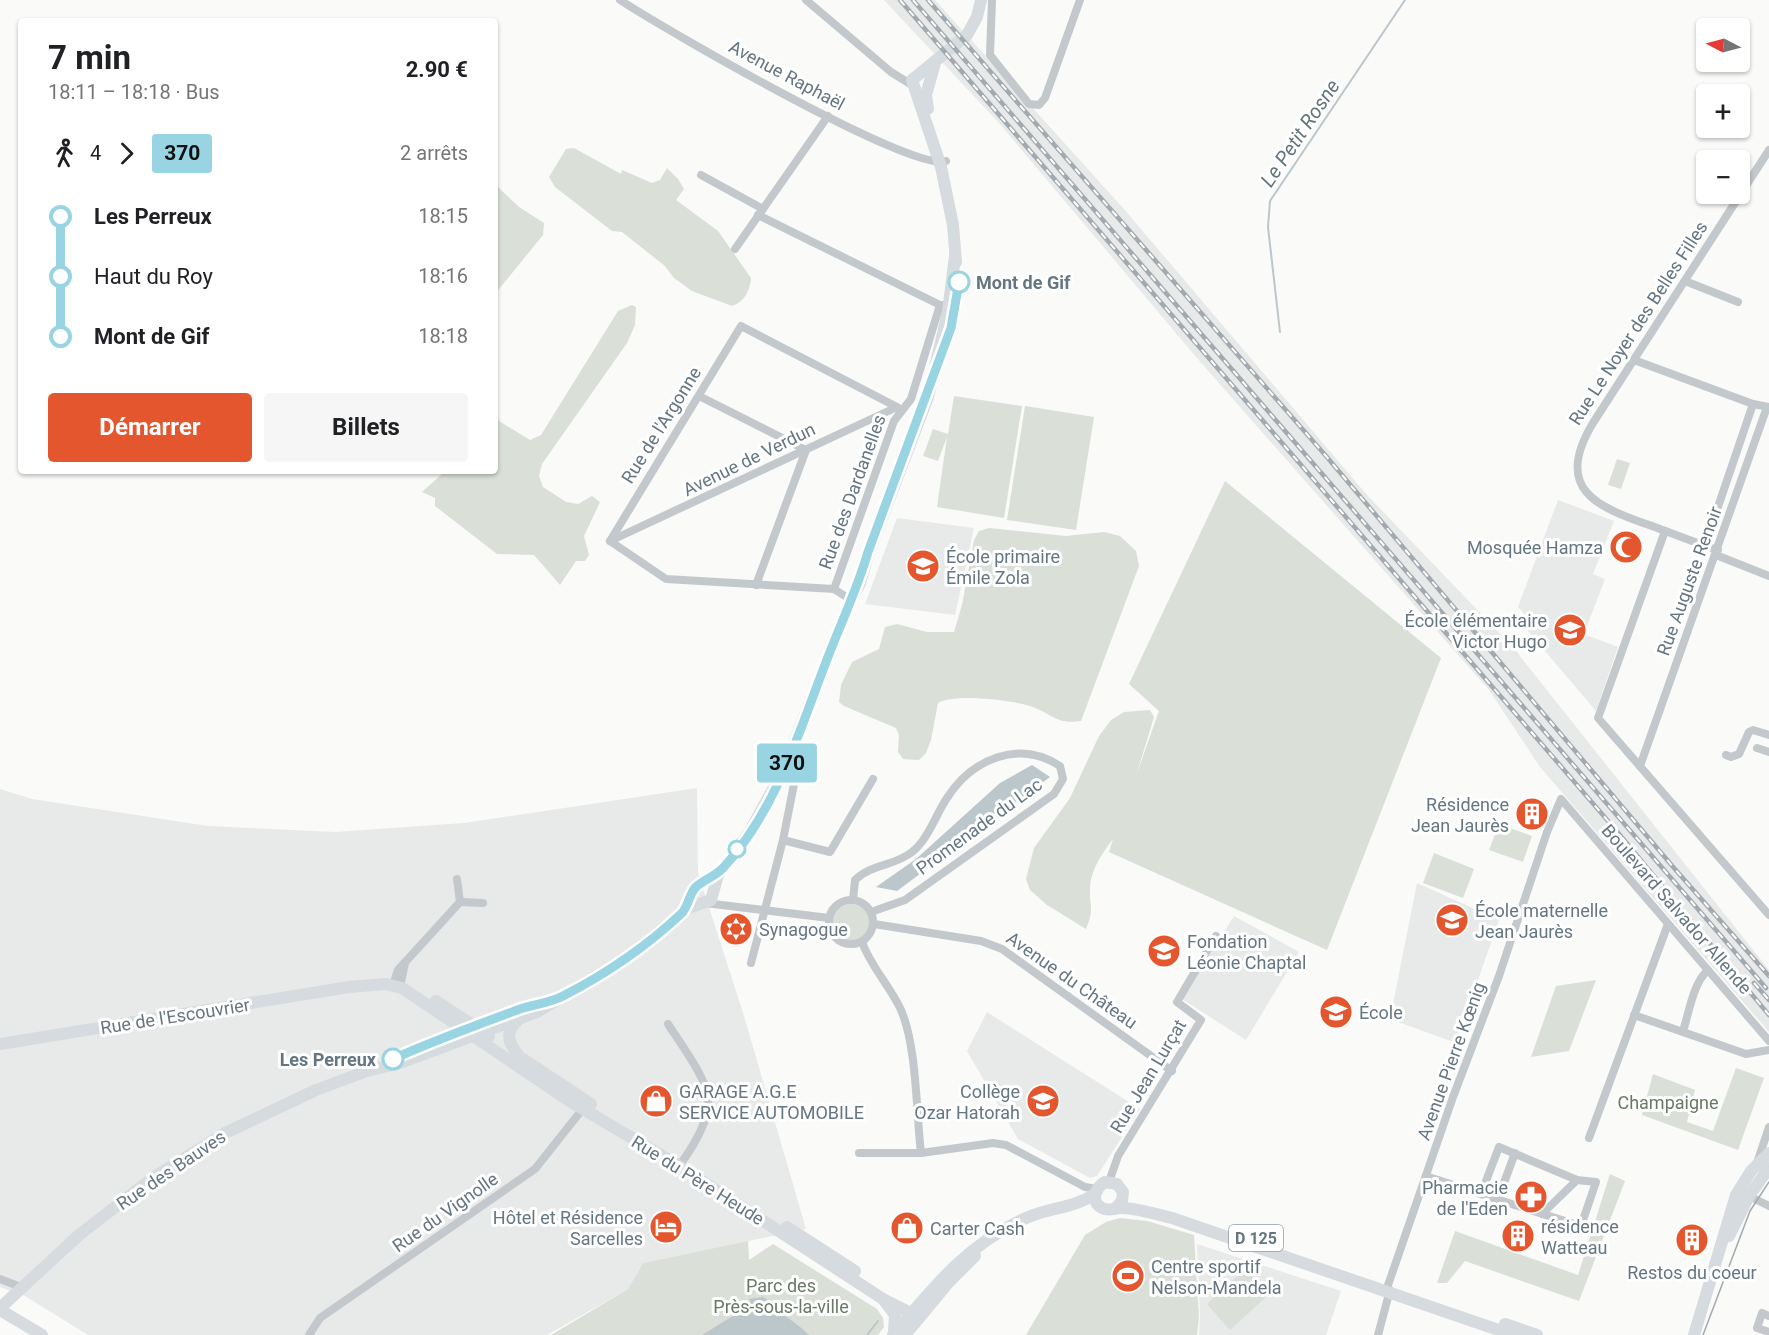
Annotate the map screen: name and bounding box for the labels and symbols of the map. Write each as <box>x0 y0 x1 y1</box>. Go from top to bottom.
north arrow <box>1696 18 1750 72</box>
street label: Avenue Raphaël <box>726 36 848 114</box>
water label: Le Petit Rosne <box>1255 75 1345 191</box>
street label: Rue Le Noyer des Belles Filles <box>1564 217 1712 429</box>
marker: Mont de Gif <box>948 271 970 293</box>
place label: Mont de Gif <box>976 272 1071 293</box>
street label: Rue de l'Argonne <box>617 363 705 487</box>
street label: Rue des Dardanelles <box>814 412 890 572</box>
street label: Avenue de Verdun <box>680 418 818 500</box>
street label: Rue Auguste Renoir <box>1652 504 1726 658</box>
mosque icon: Mosquée Hamza <box>1608 529 1644 565</box>
place label: Mosquée Hamza <box>1467 537 1603 558</box>
place label: École primaire Émile Zola <box>946 546 1060 588</box>
school or university icon: École primaire Émile Zola <box>905 548 941 584</box>
place label: École élémentaire Victor Hugo <box>1405 610 1547 652</box>
school or university icon: École élémentaire Victor Hugo <box>1552 612 1588 648</box>
line badge: 370 <box>752 744 822 783</box>
street label: Promenade du Lac <box>912 773 1046 879</box>
place label: Résidence Jean Jaurès <box>1411 794 1509 836</box>
building icon: Résidence Jean Jaurès <box>1514 796 1550 832</box>
street label: Boulevard Salvador Allende <box>1598 820 1756 998</box>
unlabelled marker <box>728 840 746 858</box>
place label: École maternelle Jean Jaurès <box>1475 900 1608 942</box>
school or university icon: École maternelle Jean Jaurès <box>1434 902 1470 938</box>
synagogue icon: Synagogue <box>718 911 754 947</box>
place label: Synagogue <box>759 919 848 940</box>
street label: Avenue du Château <box>1003 927 1141 1033</box>
place label: Fondation Léonie Chaptal <box>1187 931 1306 973</box>
school or university icon: Fondation Léonie Chaptal <box>1146 933 1182 969</box>
street label: Avenue Pierre Kœnig <box>1413 979 1489 1143</box>
street label: Rue de l'Escouvrier <box>99 994 251 1038</box>
school or university icon: École <box>1318 994 1354 1030</box>
place label: École <box>1359 1002 1403 1023</box>
street label: Rue Jean Lurçat <box>1106 1015 1190 1137</box>
marker: Les Perreux <box>382 1048 404 1070</box>
place label: Les Perreux <box>280 1049 377 1070</box>
place label: GARAGE A.G.E SERVICE AUTOMOBILE <box>679 1081 864 1123</box>
place label: Collège Ozar Hatorah <box>914 1081 1020 1123</box>
shop icon: GARAGE A.G.E SERVICE AUTOMOBILE <box>638 1083 674 1119</box>
school or university icon: Collège Ozar Hatorah <box>1025 1083 1061 1119</box>
park label: Champaigne <box>1617 1092 1719 1113</box>
street label: Rue des Bauves <box>113 1126 229 1214</box>
street label: Rue du Père Heude <box>628 1131 768 1229</box>
street label: Rue du Vignolle <box>388 1168 502 1256</box>
place label: Pharmacie de l'Eden <box>1422 1177 1508 1219</box>
pharmacy icon: Pharmacie de l'Eden <box>1513 1179 1549 1215</box>
place label: Hôtel et Résidence Sarcelles <box>493 1207 643 1249</box>
hotel icon: Hôtel et Résidence Sarcelles <box>648 1209 684 1245</box>
shop icon: Carter Cash <box>889 1210 925 1246</box>
place label: résidence Watteau <box>1541 1216 1619 1258</box>
place label: Carter Cash <box>930 1218 1025 1239</box>
building icon: résidence Watteau <box>1500 1218 1536 1254</box>
building icon: Restos du coeur <box>1674 1222 1710 1258</box>
road number: D 125 <box>1229 1225 1283 1251</box>
place label: Centre sportif Nelson-Mandela <box>1151 1256 1282 1298</box>
sports icon: Centre sportif Nelson-Mandela <box>1110 1258 1146 1294</box>
place label: Restos du coeur <box>1627 1262 1757 1283</box>
park label: Parc des Près-sous-la-ville <box>713 1275 849 1317</box>

